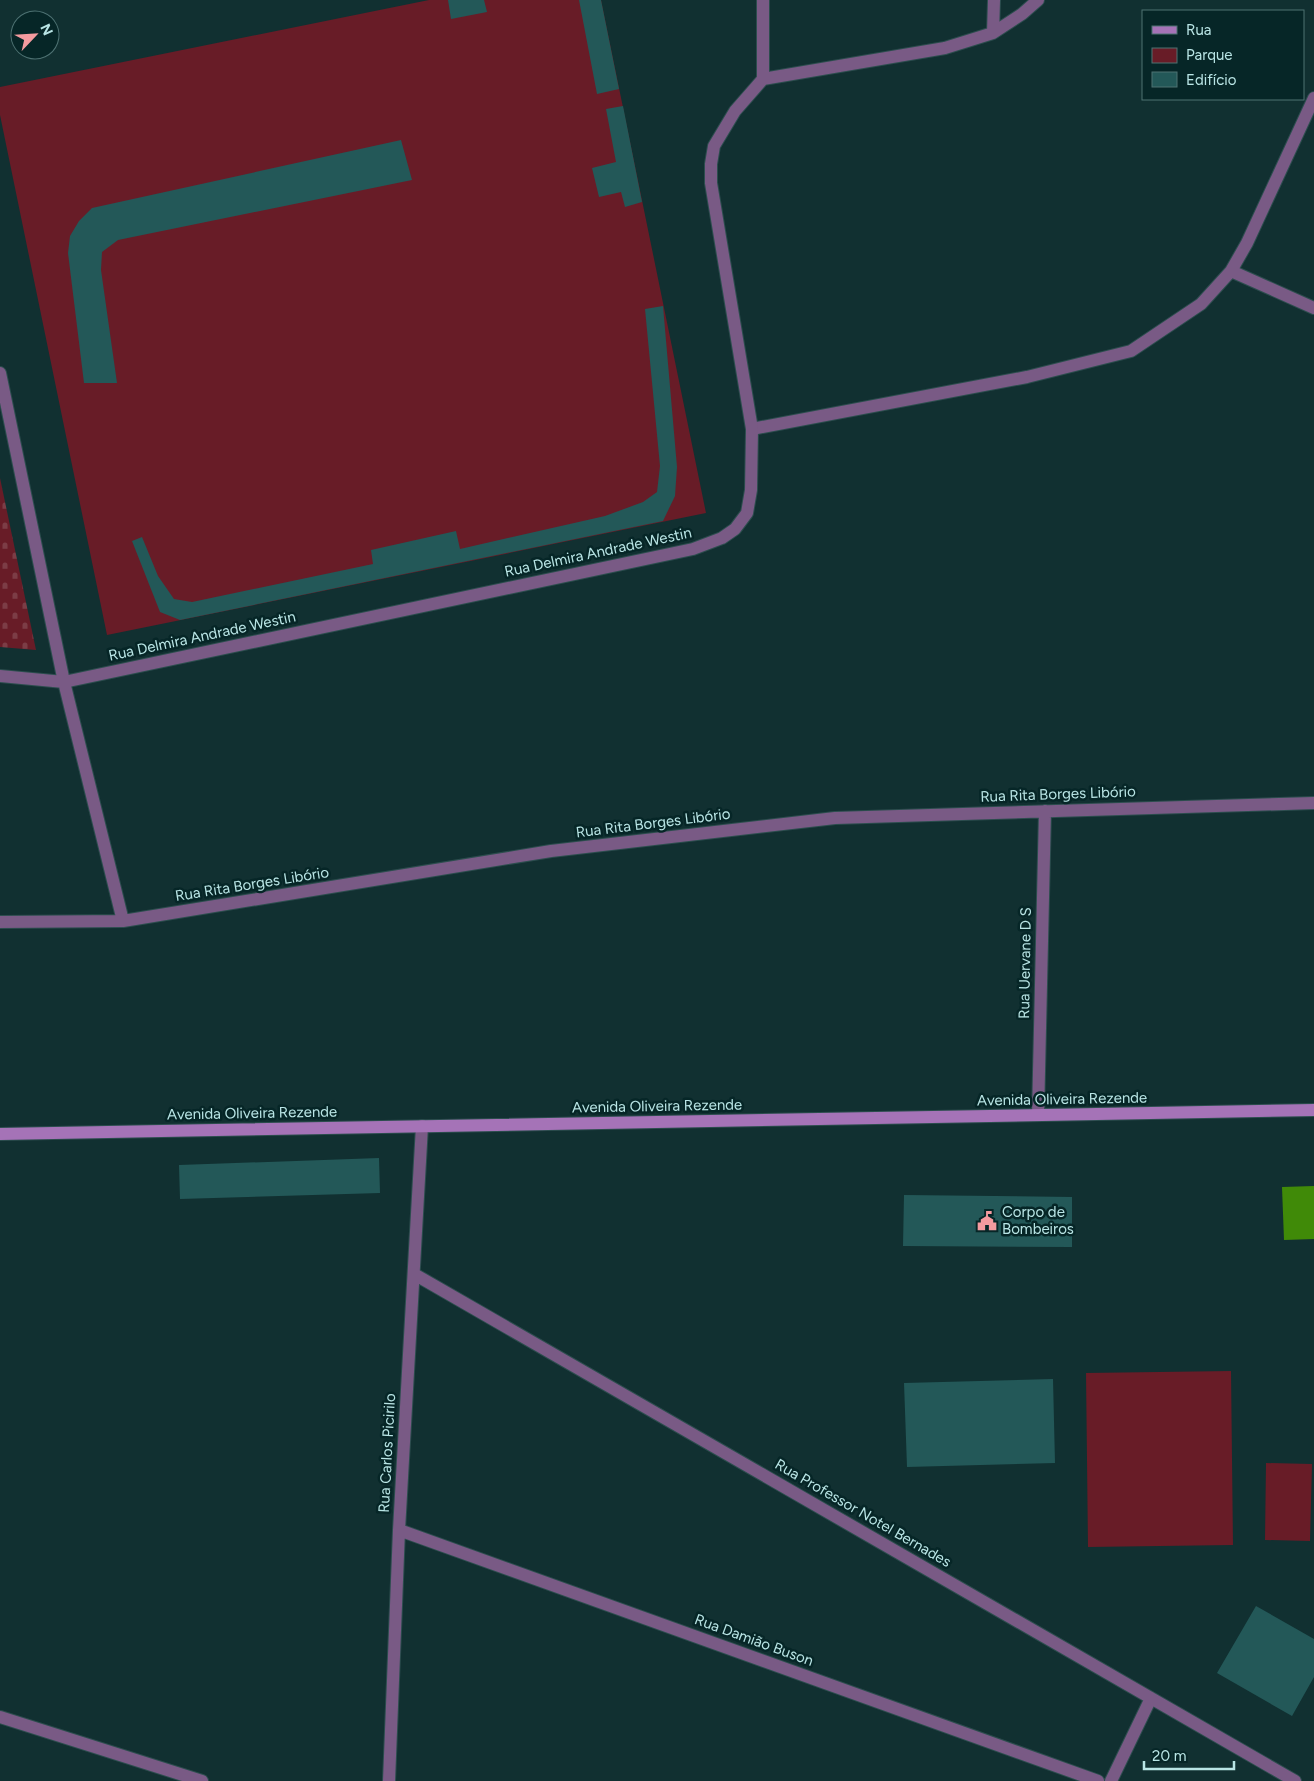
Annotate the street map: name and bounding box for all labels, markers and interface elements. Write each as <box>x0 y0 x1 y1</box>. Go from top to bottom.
north arrow <box>10 10 60 60</box>
legend <box>1142 10 1304 100</box>
text: N <box>36 21 56 38</box>
text: Rua <box>1186 21 1211 39</box>
text: Parque <box>1186 46 1233 64</box>
text: Edifício <box>1186 71 1237 89</box>
street label: Rua Delmira Andrade Westin <box>503 523 693 581</box>
street label: Rua Delmira Andrade Westin <box>107 607 297 665</box>
street label: Rua Rita Borges Libório <box>980 782 1136 806</box>
street label: Rua Rita Borges Libório <box>575 805 732 841</box>
street label: Rua Rita Borges Libório <box>174 863 331 905</box>
street label: Rua Uervane D S <box>1015 907 1035 1019</box>
street label: Avenida Oliveira Rezende <box>977 1089 1147 1109</box>
street label: Avenida Oliveira Rezende <box>572 1096 742 1116</box>
street label: Avenida Oliveira Rezende <box>167 1103 337 1123</box>
place label: Corpo de Bombeiros <box>1002 1203 1074 1238</box>
public building icon: Corpo de Bombeiros <box>976 1210 998 1232</box>
street label: Rua Carlos Picirilo <box>375 1392 399 1513</box>
street label: Rua Professor Notel Bernades <box>772 1455 954 1571</box>
street label: Rua Damião Buson <box>692 1610 816 1670</box>
scale bar <box>1144 1738 1234 1770</box>
text: 20 m <box>1152 1747 1186 1765</box>

